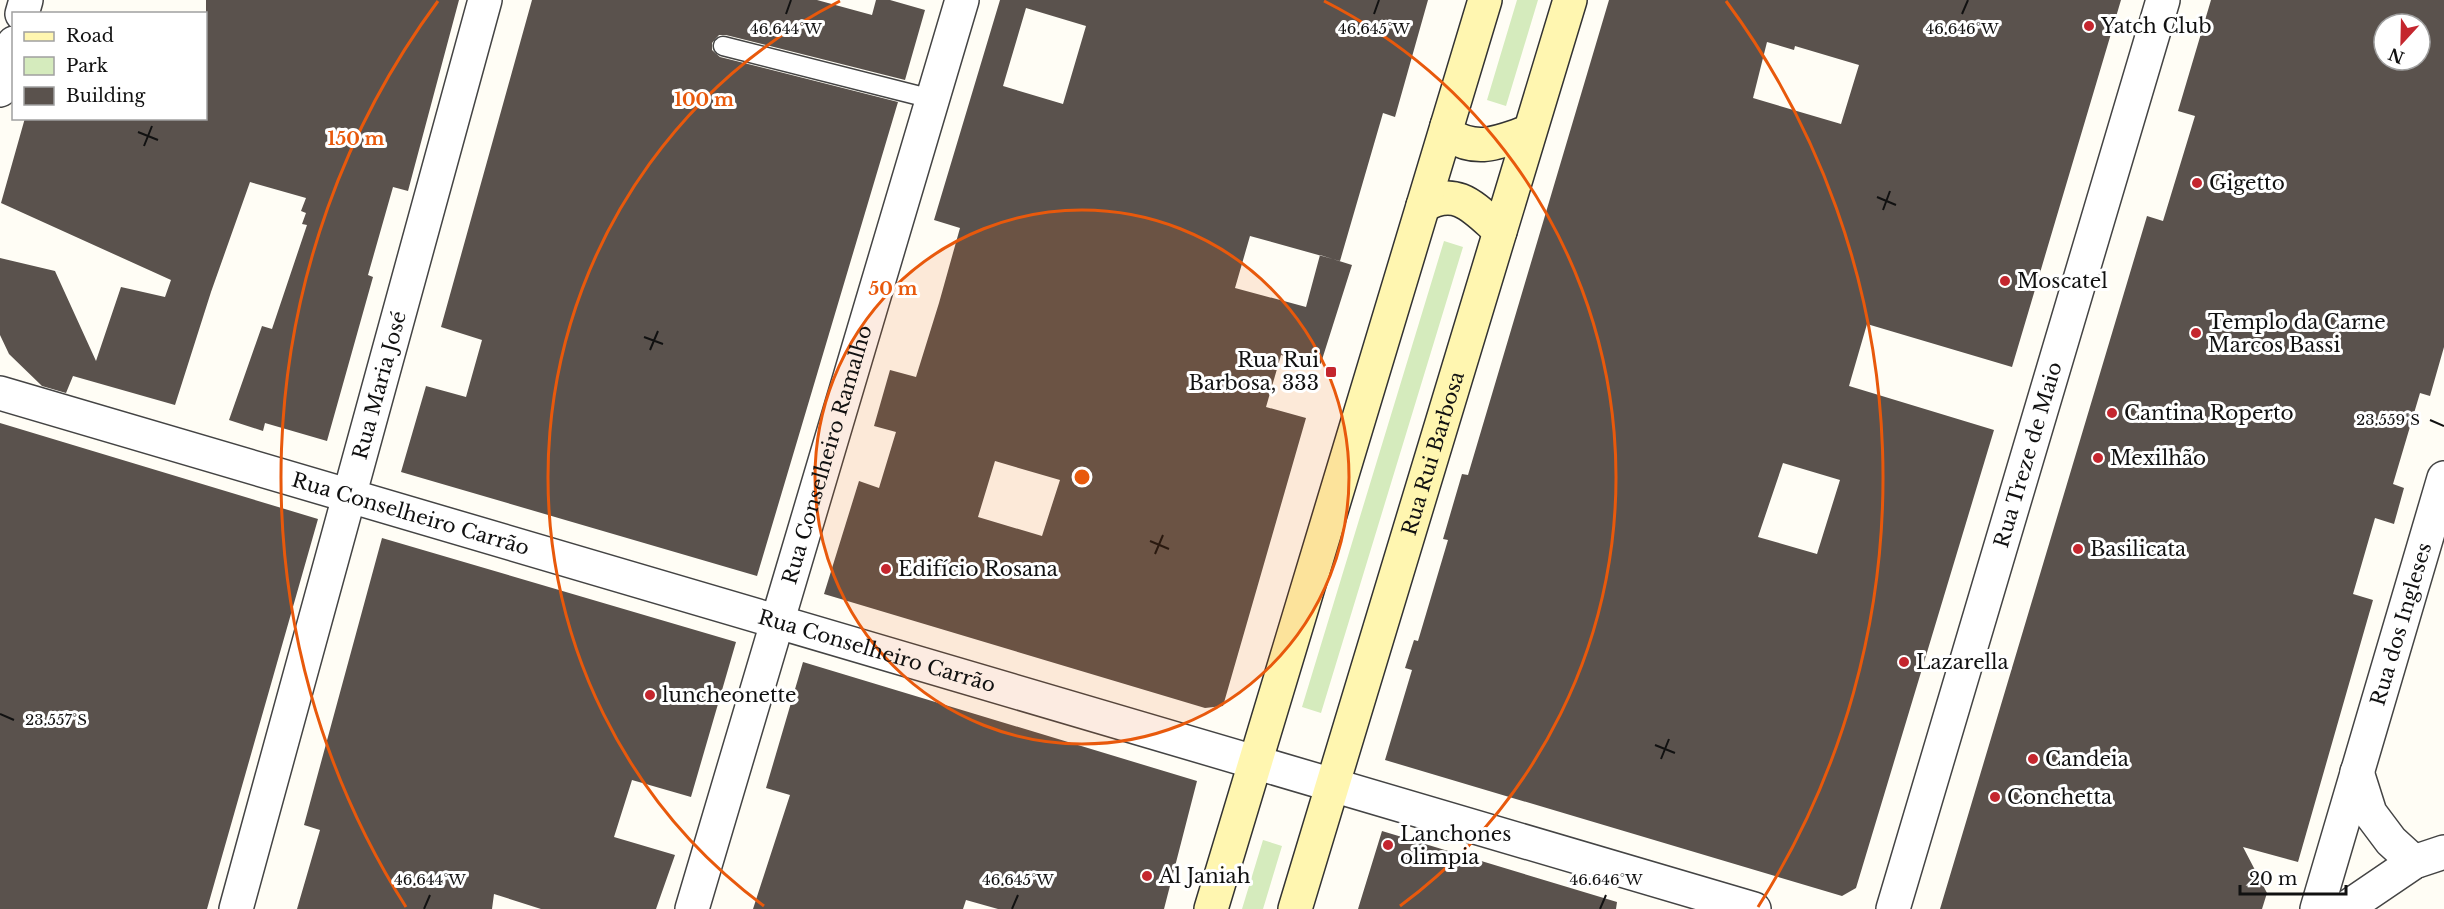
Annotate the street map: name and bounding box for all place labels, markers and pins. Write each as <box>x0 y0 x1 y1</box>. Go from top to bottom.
place label: Yatch Club <box>2100 14 2212 38</box>
marker: Yatch Club <box>2082 19 2096 33</box>
place label: Gigetto <box>2209 171 2285 195</box>
marker: Gigetto <box>2190 176 2204 190</box>
place label: Moscatel <box>2017 269 2108 293</box>
marker: Moscatel <box>1998 274 2012 288</box>
place label: Templo da Carne Marcos Bassi <box>2208 310 2386 357</box>
marker: Templo da Carne Marcos Bassi <box>2189 326 2203 340</box>
place label: Rua Rui Barbosa, 333 <box>1189 348 1319 395</box>
marker: Rua Rui Barbosa, 333 <box>1324 365 1338 379</box>
place label: Cantina Roperto <box>2124 401 2294 425</box>
marker: Cantina Roperto <box>2105 406 2119 420</box>
place label: Mexilhão <box>2110 446 2206 470</box>
marker: Mexilhão <box>2091 451 2105 465</box>
centre of rings <box>1072 467 1092 487</box>
place label: Basilicata <box>2090 537 2187 561</box>
marker: Basilicata <box>2071 542 2085 556</box>
place label: Edifício Rosana <box>898 557 1059 581</box>
marker: Edifício Rosana <box>879 562 893 576</box>
place label: Lazarella <box>1916 650 2010 674</box>
marker: Lazarella <box>1897 655 1911 669</box>
place label: luncheonette <box>662 683 797 707</box>
marker: luncheonette <box>643 688 657 702</box>
place label: Candeia <box>2045 747 2130 771</box>
marker: Candeia <box>2026 752 2040 766</box>
place label: Conchetta <box>2007 785 2113 809</box>
marker: Conchetta <box>1988 790 2002 804</box>
place label: Lanchones olimpia <box>1400 822 1511 869</box>
marker: Lanchones olimpia <box>1381 838 1395 852</box>
place label: Al Janiah <box>1158 864 1251 888</box>
marker: Al Janiah <box>1140 869 1154 883</box>

